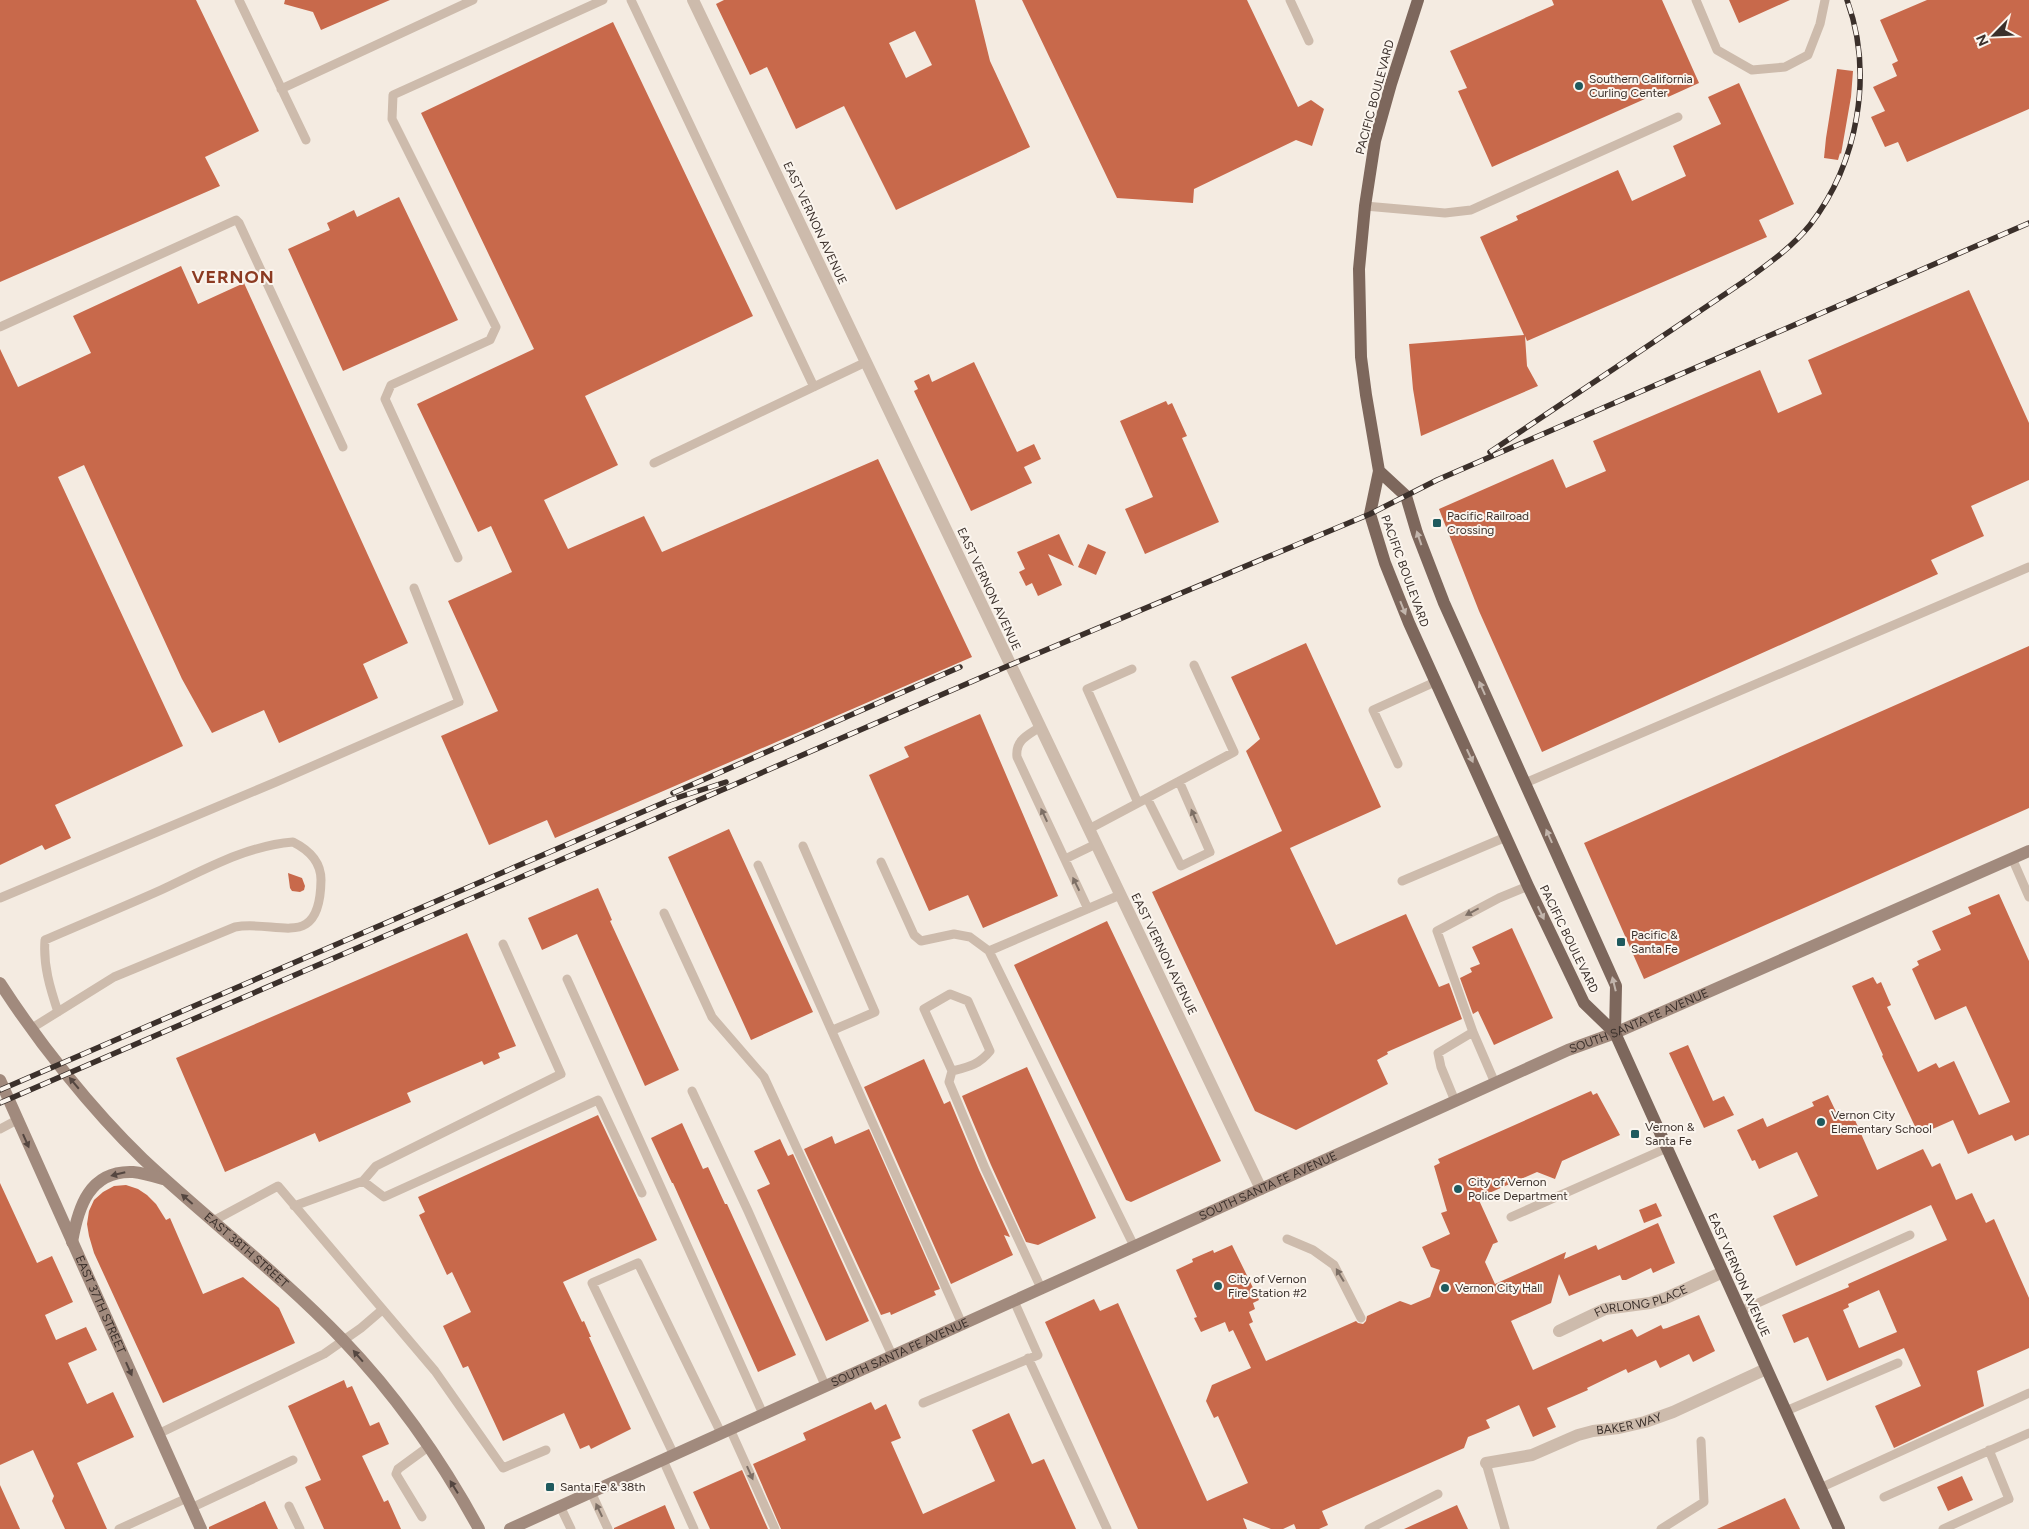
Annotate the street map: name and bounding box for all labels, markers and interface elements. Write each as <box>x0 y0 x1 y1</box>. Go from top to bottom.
north arrow <box>1969 10 2019 60</box>
text: N <box>1973 32 1993 48</box>
street label: PACIFIC BOULEVARD <box>1353 38 1397 156</box>
place label: Southern California Curling Center <box>1589 72 1693 100</box>
marker: Southern California Curling Center <box>1573 80 1585 92</box>
street label: EAST VERNON AVENUE <box>780 159 850 287</box>
district label: VERNON <box>191 266 275 288</box>
place label: Pacific Railroad Crossing <box>1447 509 1529 537</box>
street label: PACIFIC BOULEVARD <box>1378 513 1432 629</box>
marker: Pacific Railroad Crossing <box>1431 517 1443 529</box>
street label: EAST VERNON AVENUE <box>954 525 1024 653</box>
one-way arrow <box>1415 530 1423 545</box>
one-way arrow <box>1399 601 1407 616</box>
one-way arrow <box>1478 681 1486 695</box>
one-way arrow <box>1465 749 1474 764</box>
one-way arrow <box>1040 808 1048 822</box>
one-way arrow <box>1190 809 1198 823</box>
one-way arrow <box>1545 829 1553 843</box>
one-way arrow <box>1072 877 1080 891</box>
street label: PACIFIC BOULEVARD <box>1537 883 1601 995</box>
street label: EAST VERNON AVENUE <box>1128 891 1200 1017</box>
one-way arrow <box>1537 906 1545 920</box>
one-way arrow <box>1466 908 1479 917</box>
place label: Pacific & Santa Fe <box>1631 928 1678 956</box>
marker: Pacific & Santa Fe <box>1615 936 1627 948</box>
one-way arrow <box>1610 977 1618 992</box>
street label: SOUTH SANTA FE AVENUE <box>1567 986 1711 1056</box>
one-way arrow <box>68 1077 80 1089</box>
place label: Vernon City Elementary School <box>1831 1108 1932 1136</box>
marker: Vernon City Elementary School <box>1815 1116 1827 1128</box>
place label: Vernon & Santa Fe <box>1645 1120 1695 1148</box>
marker: Vernon & Santa Fe <box>1629 1128 1641 1140</box>
one-way arrow <box>23 1134 31 1148</box>
street label: SOUTH SANTA FE AVENUE <box>1197 1149 1339 1223</box>
one-way arrow <box>110 1171 125 1179</box>
place label: City of Vernon Police Department <box>1468 1175 1568 1203</box>
marker: City of Vernon Police Department <box>1452 1183 1464 1195</box>
one-way arrow <box>181 1193 194 1204</box>
street label: EAST 38TH STREET <box>201 1210 292 1291</box>
street label: EAST VERNON AVENUE <box>1705 1211 1773 1339</box>
street label: EAST 37TH STREET <box>72 1253 129 1356</box>
one-way arrow <box>1335 1268 1344 1281</box>
place label: City of Vernon Fire Station #2 <box>1228 1272 1307 1300</box>
marker: City of Vernon Fire Station #2 <box>1212 1280 1224 1292</box>
place label: Vernon City Hall <box>1455 1281 1542 1295</box>
marker: Vernon City Hall <box>1439 1282 1451 1294</box>
street label: FURLONG PLACE <box>1592 1282 1690 1320</box>
street label: SOUTH SANTA FE AVENUE <box>829 1315 971 1390</box>
one-way arrow <box>352 1350 363 1363</box>
one-way arrow <box>125 1362 133 1376</box>
street label: BAKER WAY <box>1595 1409 1664 1438</box>
one-way arrow <box>746 1466 754 1480</box>
one-way arrow <box>450 1480 459 1493</box>
place label: Santa Fe & 38th <box>560 1480 646 1494</box>
marker: Santa Fe & 38th <box>544 1481 556 1493</box>
one-way arrow <box>595 1503 603 1517</box>

